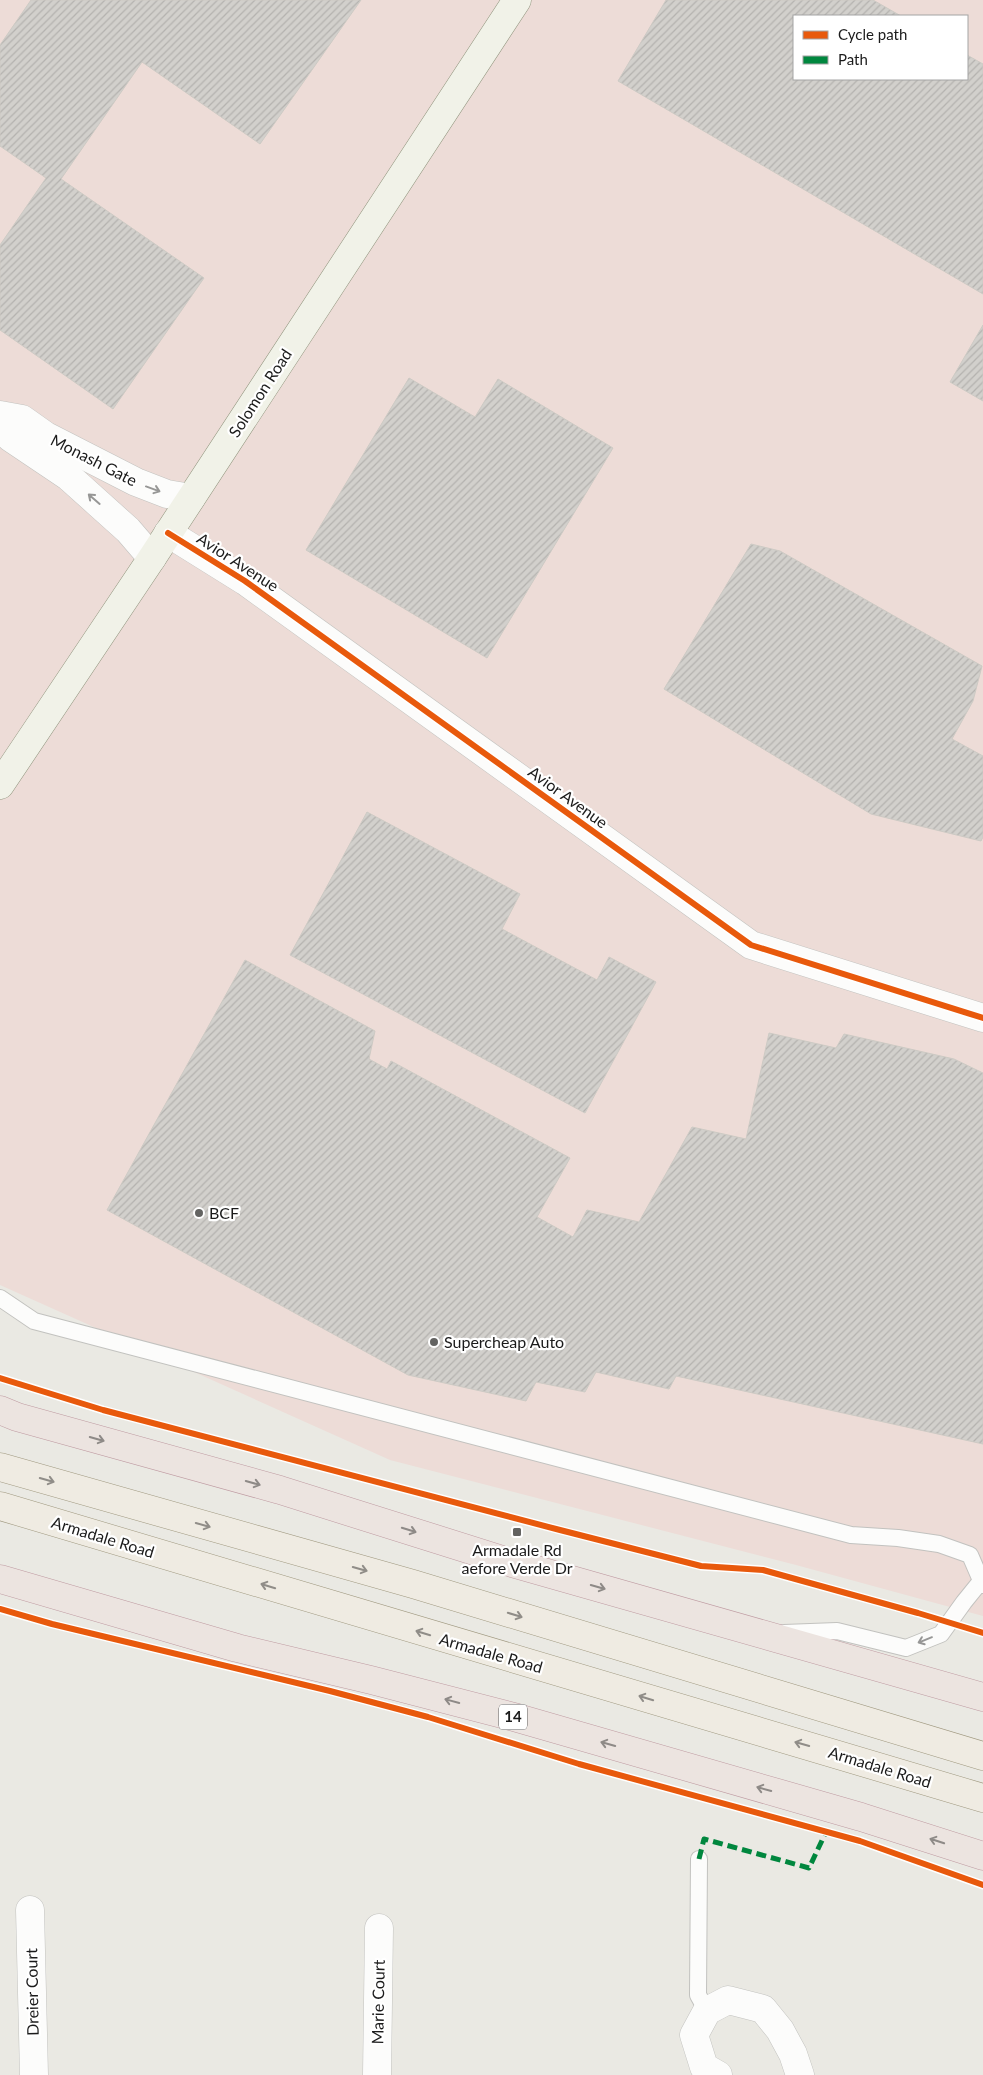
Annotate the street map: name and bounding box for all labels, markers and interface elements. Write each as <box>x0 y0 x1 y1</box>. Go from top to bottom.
legend <box>793 15 968 80</box>
text: Cycle path <box>838 25 907 43</box>
text: Path <box>838 50 868 68</box>
street label: Solomon Road <box>224 345 295 440</box>
street label: Monash Gate <box>48 430 140 489</box>
one-way arrow <box>145 485 160 494</box>
one-way arrow <box>87 493 100 504</box>
street label: Avior Avenue <box>194 528 283 595</box>
street label: Avior Avenue <box>525 761 612 832</box>
place label: BCF <box>209 1203 239 1222</box>
marker: BCF <box>193 1207 205 1219</box>
place label: Supercheap Auto <box>444 1332 564 1351</box>
marker: Supercheap Auto <box>428 1336 440 1348</box>
one-way arrow <box>89 1435 105 1445</box>
one-way arrow <box>38 1476 54 1486</box>
one-way arrow <box>245 1479 261 1488</box>
street label: Armadale Road <box>49 1512 157 1561</box>
one-way arrow <box>195 1520 211 1530</box>
one-way arrow <box>401 1526 417 1536</box>
marker: Armadale Rd aefore Verde Dr <box>511 1526 523 1538</box>
place label: Armadale Rd aefore Verde Dr <box>461 1540 573 1577</box>
one-way arrow <box>351 1565 367 1574</box>
one-way arrow <box>260 1580 276 1590</box>
one-way arrow <box>590 1583 606 1593</box>
one-way arrow <box>507 1610 523 1620</box>
one-way arrow <box>416 1628 432 1638</box>
street label: Armadale Road <box>437 1629 545 1676</box>
one-way arrow <box>918 1636 933 1645</box>
one-way arrow <box>639 1693 655 1703</box>
one-way arrow <box>444 1695 460 1705</box>
road number: 14 <box>499 1704 527 1730</box>
one-way arrow <box>601 1739 617 1749</box>
one-way arrow <box>795 1739 811 1749</box>
street label: Armadale Road <box>826 1742 934 1791</box>
one-way arrow <box>757 1784 773 1794</box>
one-way arrow <box>929 1836 945 1846</box>
street label: Dreier Court <box>21 1948 42 2036</box>
street label: Marie Court <box>367 1959 388 2045</box>

